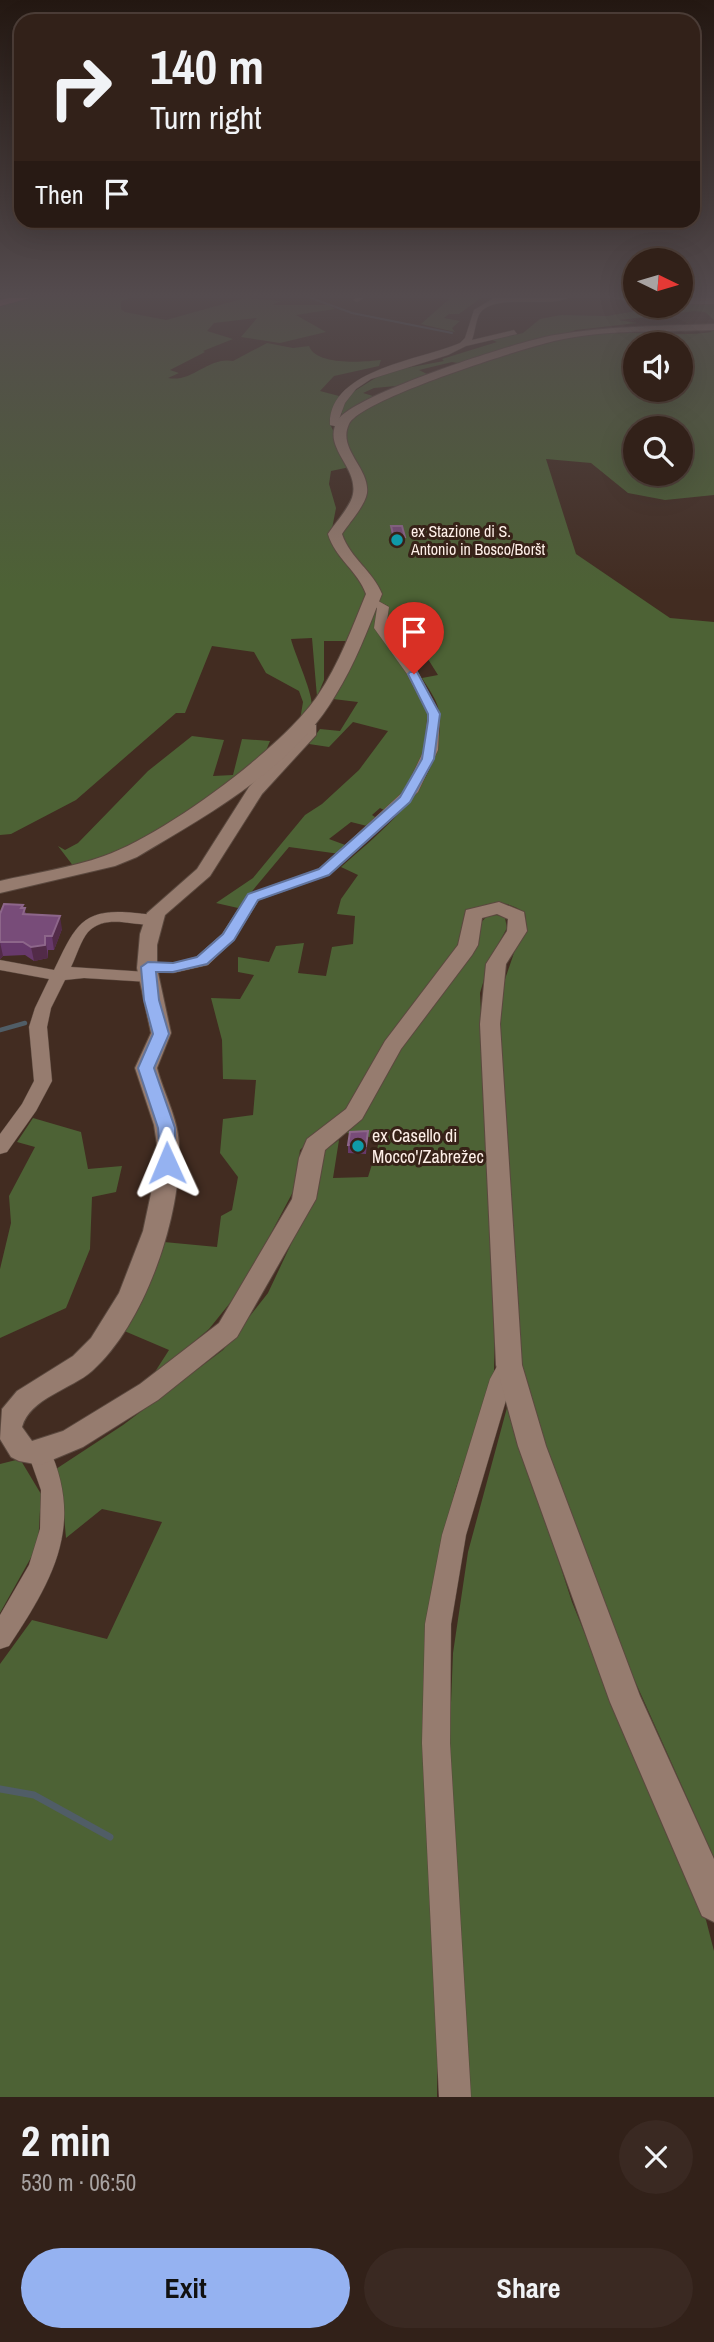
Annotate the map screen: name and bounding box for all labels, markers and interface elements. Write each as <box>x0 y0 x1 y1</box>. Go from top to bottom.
text: 140 m <box>150 33 264 99</box>
icon: right <box>35 42 126 133</box>
text: Turn right <box>150 96 262 139</box>
icon: arrive <box>98 175 136 213</box>
text: Then <box>35 177 84 212</box>
north arrow <box>623 248 693 318</box>
map controls <box>623 248 693 486</box>
button: sound <box>623 332 693 402</box>
button: search <box>623 416 693 486</box>
place label: ex Stazione di S. Antonio in Bosco/Boršt <box>410 520 546 560</box>
marker: ex Stazione di S. Antonio in Bosco/Boršt <box>389 532 405 548</box>
pin <box>384 602 444 674</box>
icon: arrive <box>395 613 433 651</box>
place label: ex Casello di Mocco'/Zabrežec <box>372 1123 484 1169</box>
position arrow <box>130 1126 204 1200</box>
marker: ex Casello di Mocco'/Zabrežec <box>350 1138 366 1154</box>
text: 2 min <box>21 2113 111 2169</box>
button: close <box>619 2120 693 2194</box>
text: 530 m · 06:50 <box>21 2167 136 2198</box>
button: Exit <box>21 2248 350 2328</box>
button: Share <box>364 2248 693 2328</box>

